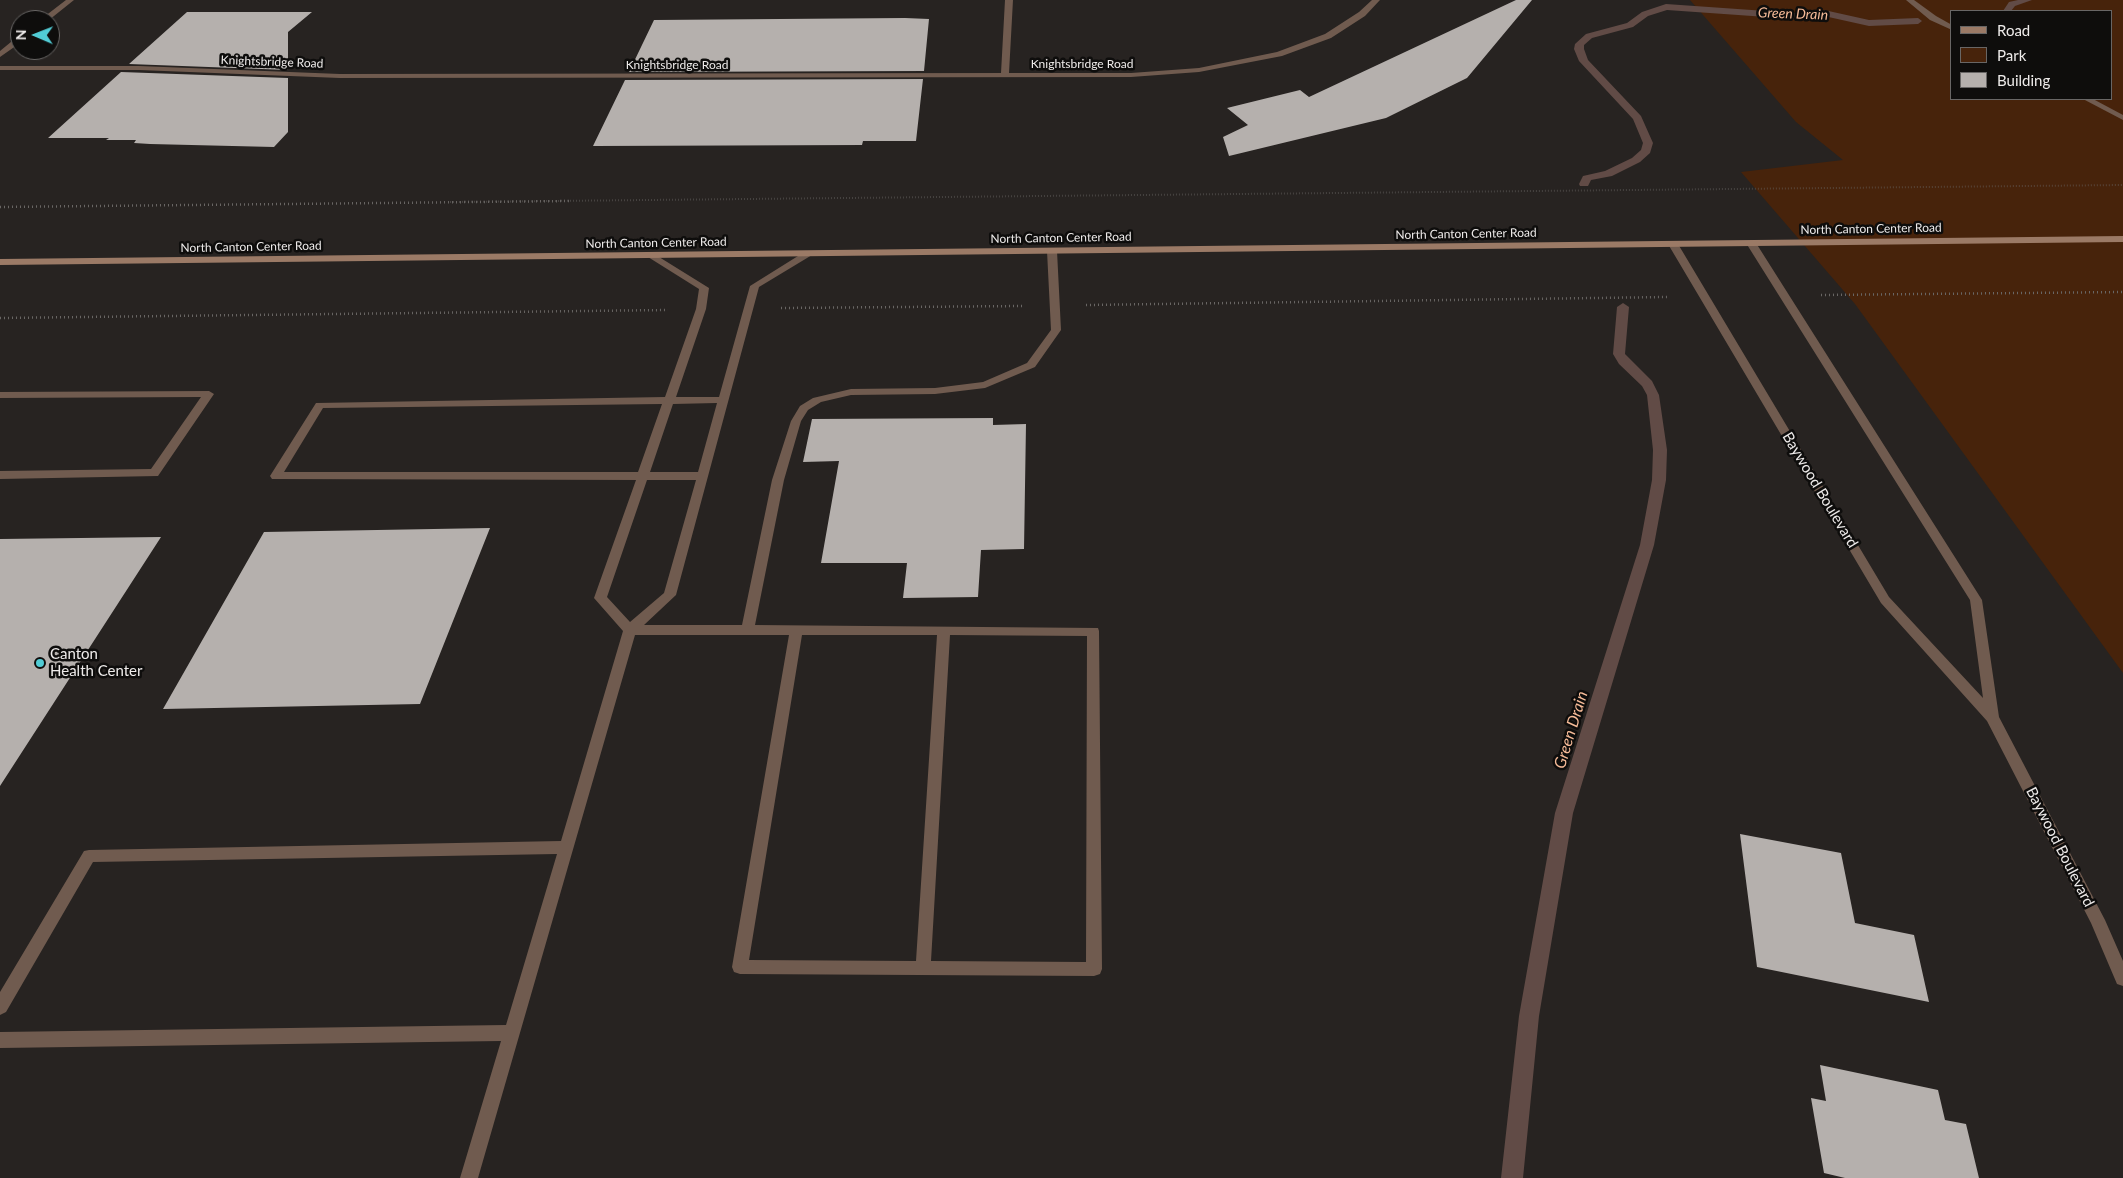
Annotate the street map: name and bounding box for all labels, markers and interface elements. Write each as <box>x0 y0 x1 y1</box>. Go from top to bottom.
water label: Green Drain <box>1758 4 1828 24</box>
north arrow <box>10 10 60 60</box>
legend <box>1950 10 2113 100</box>
text: Road <box>1997 21 2030 39</box>
text: N <box>12 29 29 40</box>
text: Park <box>1997 46 2026 64</box>
street label: Knightsbridge Road <box>220 53 324 71</box>
street label: Knightsbridge Road <box>1031 57 1133 71</box>
street label: Knightsbridge Road <box>626 58 728 72</box>
text: Building <box>1997 71 2050 89</box>
street label: North Canton Center Road <box>1800 221 1942 237</box>
street label: North Canton Center Road <box>1395 226 1537 242</box>
street label: North Canton Center Road <box>990 230 1132 246</box>
street label: North Canton Center Road <box>585 235 727 251</box>
street label: North Canton Center Road <box>180 239 322 255</box>
street label: Baywood Boulevard <box>1778 429 1862 551</box>
place label: Canton Health Center <box>50 645 142 680</box>
marker: Canton Health Center <box>34 657 46 669</box>
water label: Green Drain <box>1550 689 1592 771</box>
street label: Baywood Boulevard <box>2022 784 2098 910</box>

